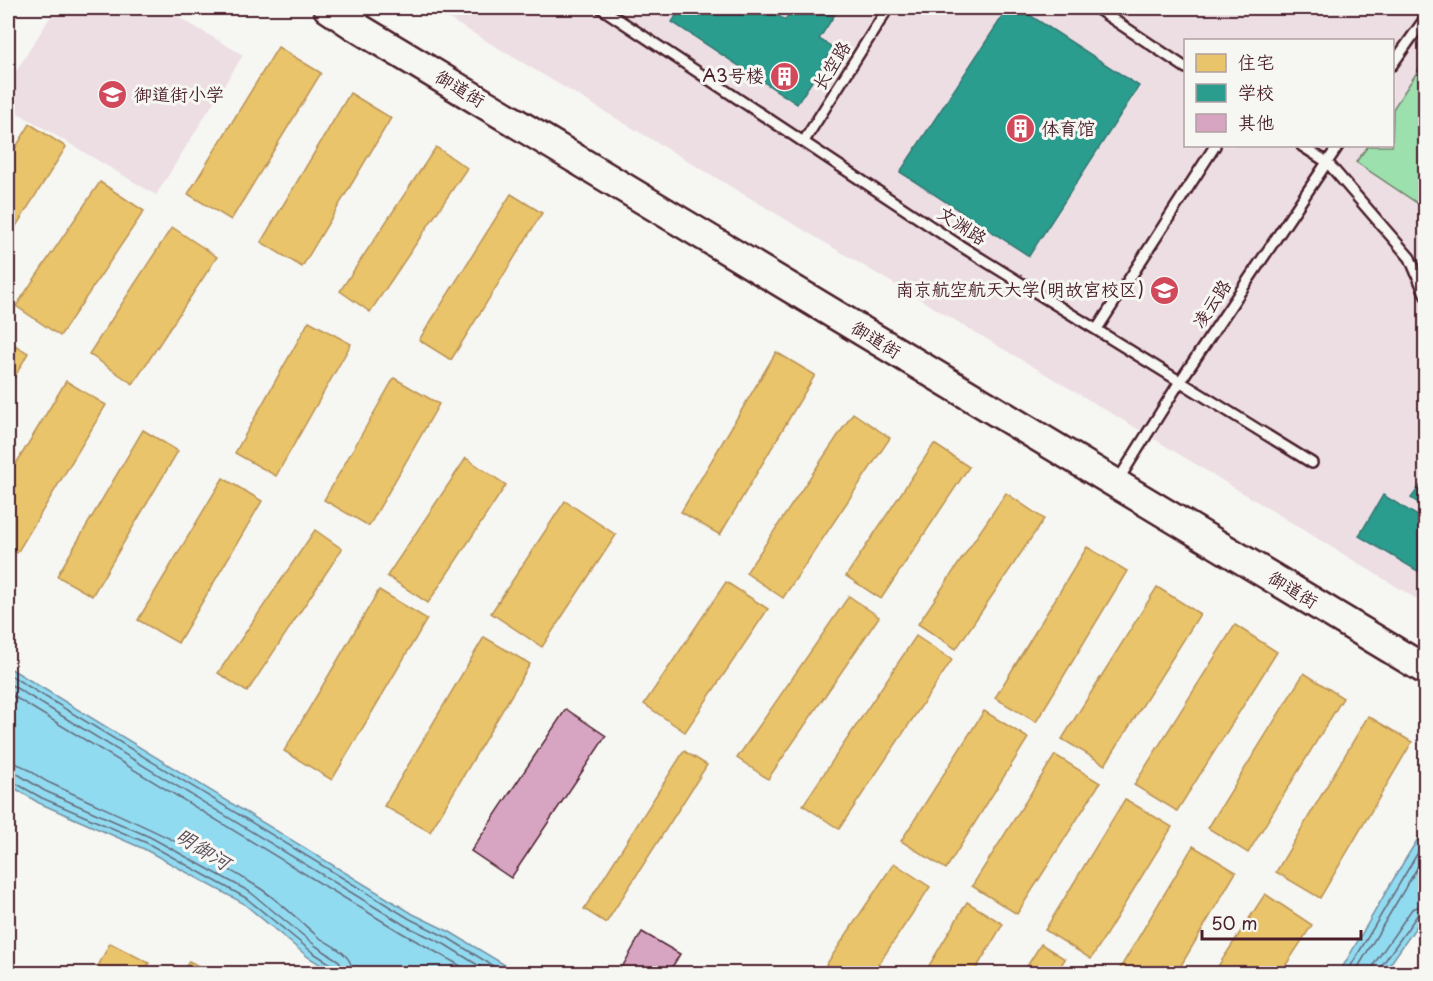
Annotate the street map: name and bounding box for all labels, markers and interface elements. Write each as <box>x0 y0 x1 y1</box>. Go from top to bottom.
street label: 长空路 <box>805 35 856 95</box>
legend <box>1184 39 1394 147</box>
text: 住宅 <box>1238 48 1274 75</box>
building icon: A3号楼 <box>769 60 801 92</box>
place label: A3号楼 <box>702 61 764 88</box>
street label: 御道街 <box>431 62 491 113</box>
text: 学校 <box>1238 78 1274 105</box>
school or university icon: 御道街小学 <box>97 79 129 111</box>
place label: 御道街小学 <box>134 80 224 107</box>
text: 其他 <box>1238 108 1274 135</box>
building icon: 体育馆 <box>1004 113 1036 145</box>
place label: 体育馆 <box>1041 114 1095 141</box>
street label: 文渊路 <box>933 199 993 251</box>
street label: 凌云路 <box>1184 273 1237 333</box>
school or university icon: 南京航空航天大学(明故宫校区) <box>1149 274 1181 306</box>
place label: 南京航空航天大学(明故宫校区) <box>896 275 1144 302</box>
street label: 御道街 <box>847 313 907 364</box>
street label: 御道街 <box>1264 563 1324 614</box>
water label: 明御河 <box>170 820 239 878</box>
scale bar <box>1202 903 1361 941</box>
text: 50 m <box>1211 909 1258 936</box>

